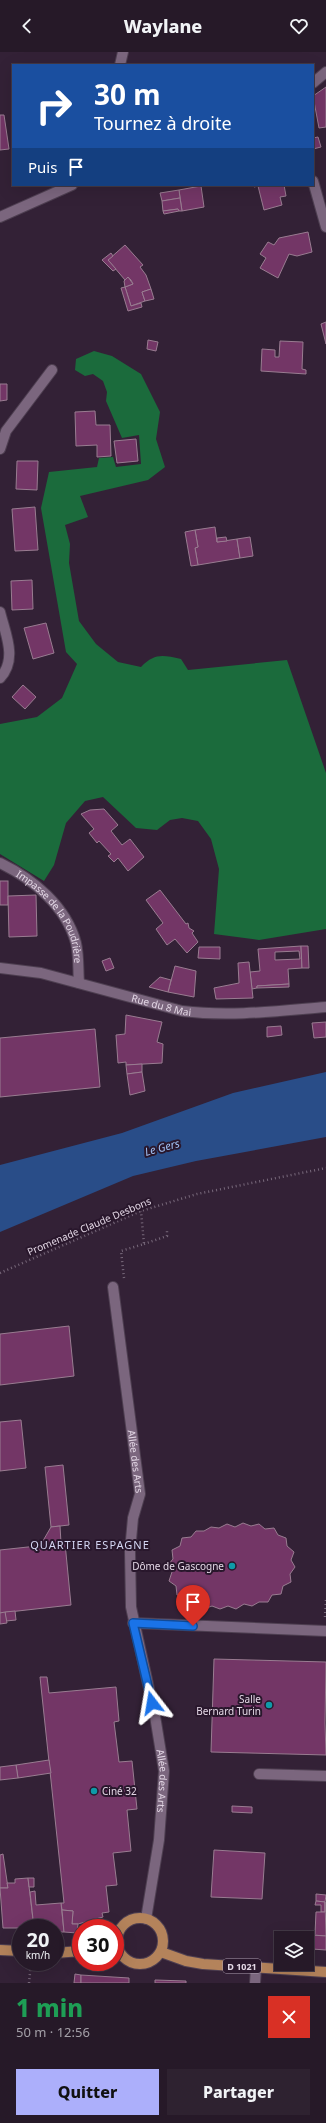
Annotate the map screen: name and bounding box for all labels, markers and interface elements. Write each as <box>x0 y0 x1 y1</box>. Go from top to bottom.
text: Waylane <box>124 14 202 38</box>
icon: back <box>16 15 38 37</box>
icon: heart <box>288 15 310 37</box>
text: 30 m <box>94 75 161 113</box>
icon: right <box>28 80 80 132</box>
text: Tournez à droite <box>94 111 232 135</box>
icon: arrive <box>65 156 87 178</box>
text: Puis <box>28 157 57 177</box>
street label: Impasse de la Poudrière <box>14 867 85 964</box>
street label: Rue du 8 Mai <box>130 991 192 1019</box>
water label: Le Gers <box>143 1135 181 1159</box>
street label: Promenade Claude Desbons <box>25 1193 153 1258</box>
street label: Allée des Arts <box>125 1429 147 1494</box>
district label: QUARTIER ESPAGNE <box>30 1537 150 1552</box>
place label: Dôme de Gascogne <box>132 1559 224 1573</box>
marker: Dôme de Gascogne <box>227 1561 237 1571</box>
pin <box>176 1585 210 1626</box>
icon: arrive <box>182 1591 204 1613</box>
position arrow <box>131 1682 173 1724</box>
place label: Salle Bernard Turin <box>196 1692 261 1718</box>
marker: Salle Bernard Turin <box>264 1700 274 1710</box>
street label: Allée des Arts <box>154 1748 171 1813</box>
place label: Ciné 32 <box>102 1784 137 1798</box>
marker: Ciné 32 <box>89 1786 99 1796</box>
speed limit sign: 30 <box>72 1919 124 1971</box>
text: 20 <box>27 1926 49 1953</box>
map controls <box>274 1931 314 1971</box>
button: layers <box>274 1931 314 1971</box>
text: km/h <box>26 1948 50 1962</box>
road number: D 1021 <box>223 1959 261 1973</box>
text: 1 min <box>16 1991 83 2024</box>
button: close <box>268 1996 310 2038</box>
text: 50 m · 12:56 <box>16 2023 90 2041</box>
button: Quitter <box>16 2069 159 2115</box>
button: Partager <box>167 2069 310 2115</box>

